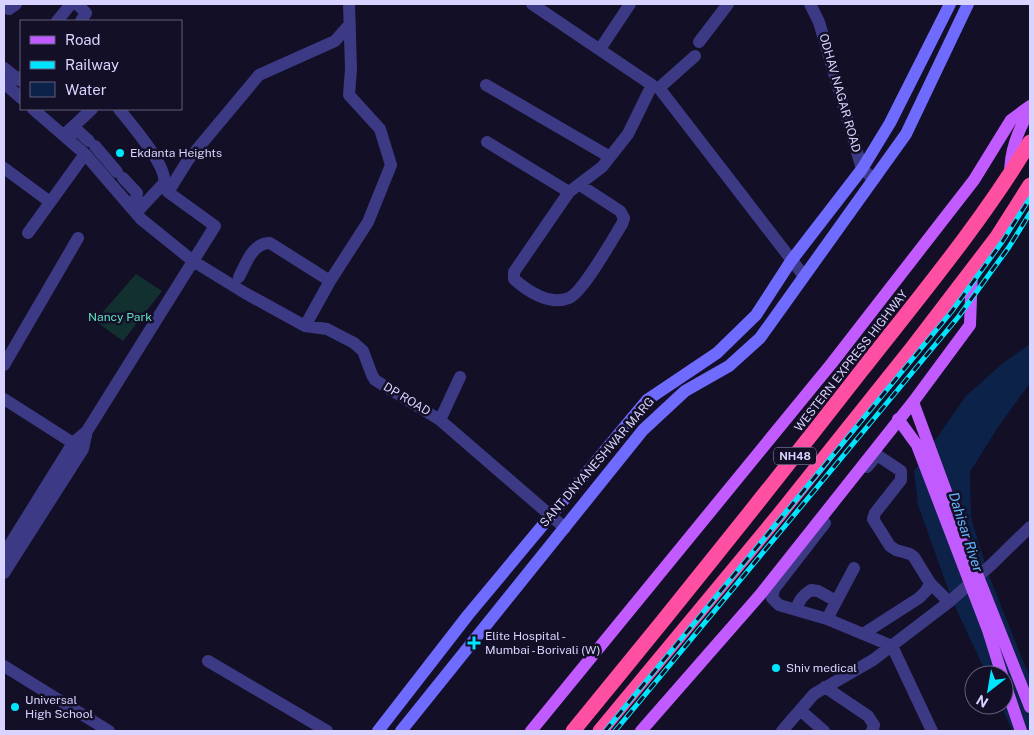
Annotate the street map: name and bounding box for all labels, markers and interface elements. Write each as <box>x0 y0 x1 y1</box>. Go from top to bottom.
legend <box>20 20 182 110</box>
text: Road <box>65 31 101 48</box>
street label: ODHAV NAGAR ROAD <box>816 32 864 154</box>
text: Railway <box>65 56 119 73</box>
text: Water <box>65 81 107 98</box>
place label: Ekdanta Heights <box>130 146 222 160</box>
marker: Ekdanta Heights <box>114 147 126 159</box>
street label: WESTERN EXPRESS HIGHWAY <box>792 287 911 434</box>
park label: Nancy Park <box>88 310 152 324</box>
street label: DP ROAD <box>381 380 433 418</box>
street label: SANT DNYANESHWAR MARG <box>537 394 657 530</box>
road number: NH48 <box>774 448 816 464</box>
water label: Dahisar River <box>946 490 987 575</box>
place label: Elite Hospital - Mumbai - Borivali (W) <box>485 629 600 657</box>
marker: Elite Hospital - Mumbai - Borivali (W) <box>467 636 481 650</box>
place label: Shiv medical <box>786 661 857 675</box>
marker: Shiv medical <box>770 662 782 674</box>
north arrow <box>964 665 1014 715</box>
text: N <box>973 691 991 711</box>
place label: Universal High School <box>25 693 93 721</box>
marker: Universal High School <box>9 701 21 713</box>

